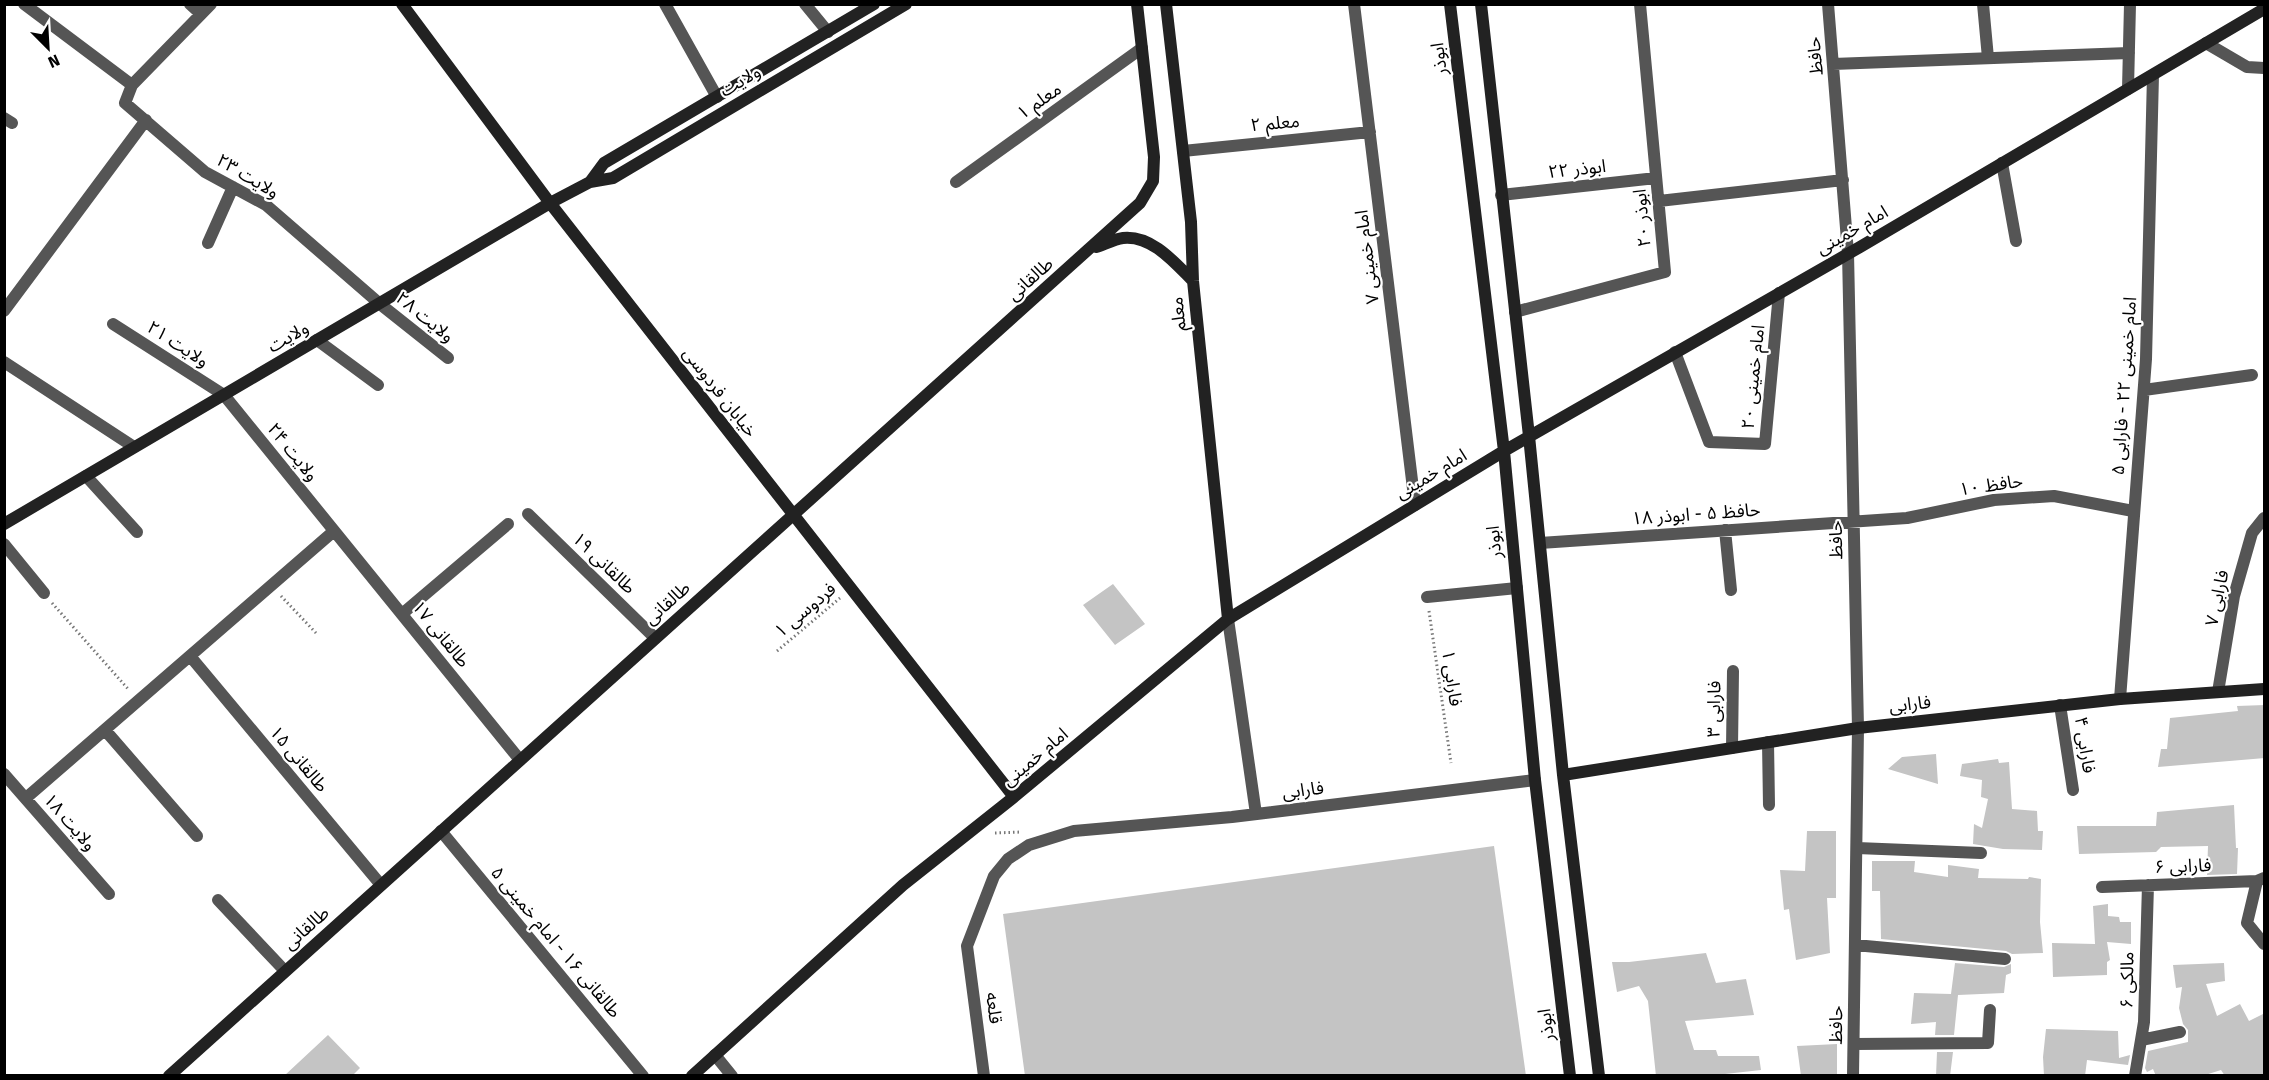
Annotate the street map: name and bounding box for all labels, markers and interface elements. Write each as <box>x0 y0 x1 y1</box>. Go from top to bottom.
north arrow <box>18 18 78 78</box>
street label: حافظ <box>1802 36 1828 76</box>
street label: ابوذر <box>1426 41 1452 78</box>
text: N <box>45 50 63 72</box>
street label: ولایت <box>716 60 764 102</box>
street label: معلم ۱ <box>1012 78 1067 126</box>
street label: معلم ۲ <box>1249 110 1301 138</box>
street label: ولایت ۲۳ <box>213 149 283 203</box>
street label: ابوذر ۲۲ <box>1547 155 1607 183</box>
street label: ابوذر ۲۰ <box>1629 188 1655 248</box>
street label: امام خمینی <box>1812 201 1893 262</box>
street label: امام خمینی ۷ <box>1350 208 1387 305</box>
street label: طالقانی <box>1002 253 1058 305</box>
street label: ولایت ۲۸ <box>391 287 459 347</box>
street label: معلم <box>1165 296 1193 332</box>
street label: امام خمینی ۲۲ - فارابی ۵ <box>2107 296 2144 476</box>
street label: ولایت ۲۱ <box>143 316 213 372</box>
street label: ولایت <box>264 317 312 357</box>
street label: امام خمینی ۲۰ <box>1737 324 1772 431</box>
street label: خیابان فردوسی <box>678 343 762 441</box>
street label: ولایت ۲۴ <box>263 418 323 486</box>
street label: امام خمینی <box>1391 444 1472 507</box>
street label: حافظ ۱۰ <box>1958 470 2024 500</box>
street label: حافظ ۵ - ابوذر ۱۸ <box>1631 499 1761 529</box>
street label: حافظ <box>1825 520 1847 560</box>
street label: ابوذر <box>1482 525 1506 560</box>
street label: طالقانی ۱۹ <box>568 527 640 599</box>
street label: فارابی ۷ <box>2200 568 2234 628</box>
street label: طالقانی <box>639 577 695 629</box>
street label: فردوسی ۱ <box>770 578 840 642</box>
street label: طالقانی ۱۷ <box>407 596 475 672</box>
street label: فارابی ۱ <box>1437 648 1467 708</box>
street label: فارابی ۳ <box>1703 680 1725 738</box>
street label: فارابی <box>1888 691 1932 717</box>
street label: فارابی ۴ <box>2070 715 2100 775</box>
street label: طالقانی ۱۵ <box>265 721 333 797</box>
street label: امام خمینی <box>997 723 1074 793</box>
street label: فارابی <box>1281 777 1325 803</box>
street label: ولایت ۱۸ <box>39 789 101 855</box>
street label: فارابی ۶ <box>2154 854 2212 878</box>
street label: طالقانی ۱۶ - امام خمینی ۵ <box>484 862 626 1024</box>
street label: طالقانی <box>278 902 334 954</box>
street label: مالکی ۶ <box>2116 951 2138 1009</box>
street label: قلعه <box>981 991 1007 1025</box>
street label: حافظ <box>1825 1005 1847 1045</box>
street label: ابوذر <box>1533 1007 1559 1044</box>

